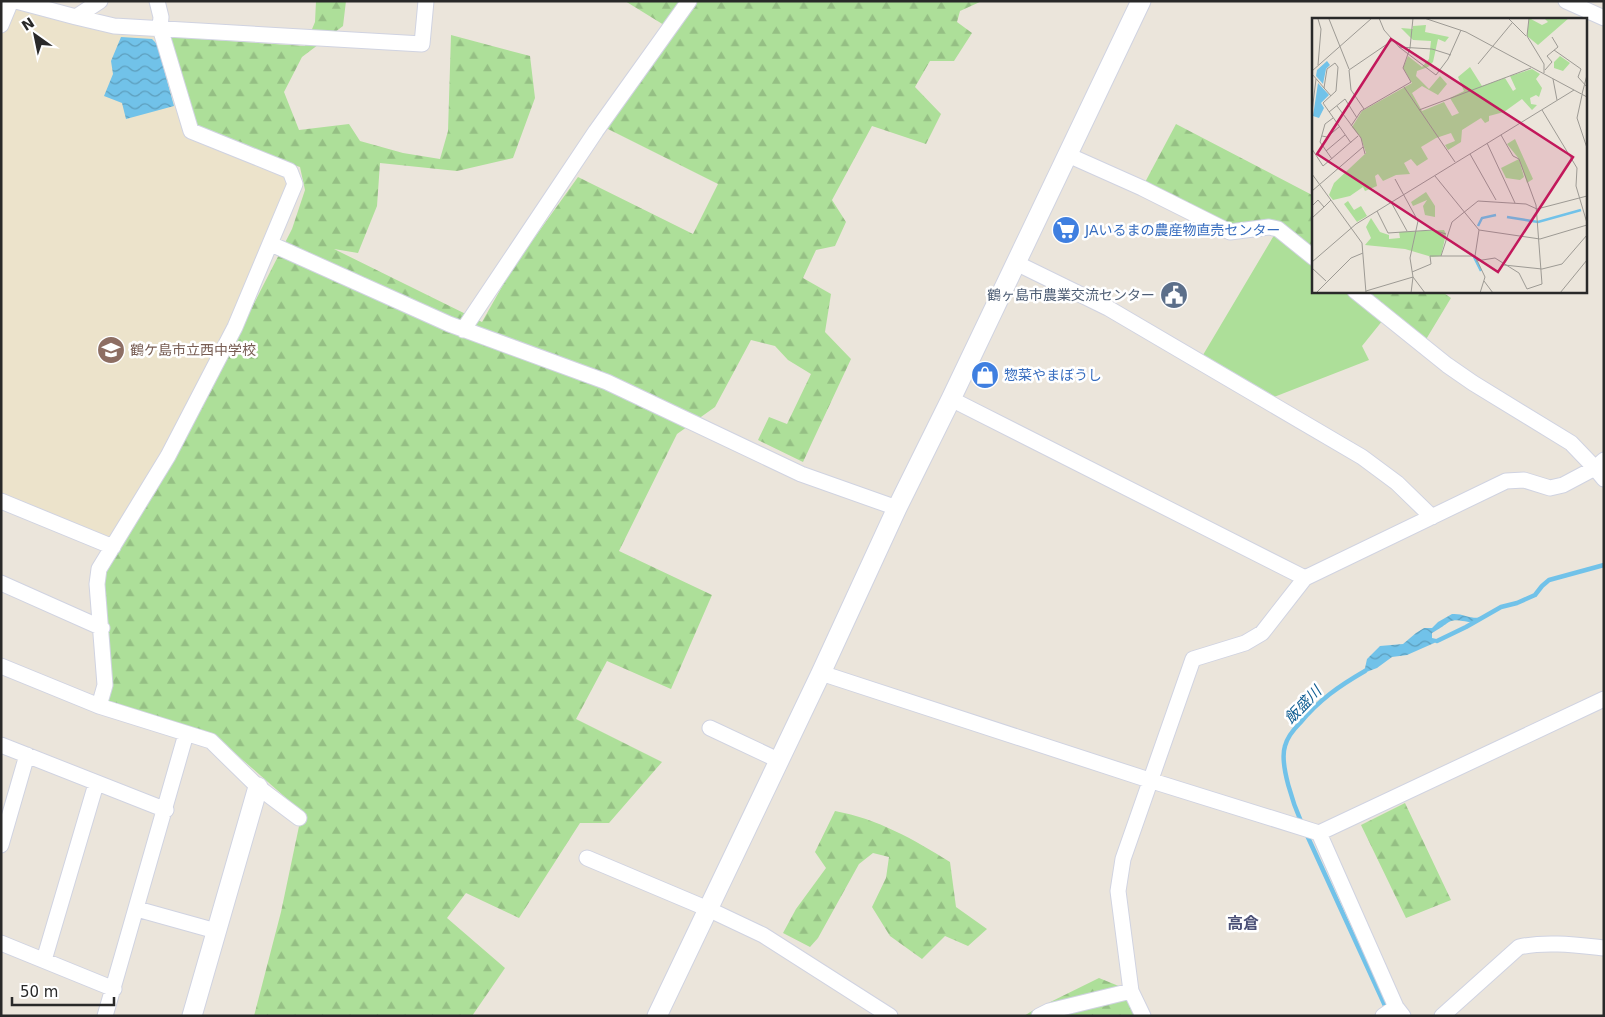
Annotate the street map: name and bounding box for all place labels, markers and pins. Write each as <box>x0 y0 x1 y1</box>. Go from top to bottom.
supermarket icon: JAいるまの農産物直売センター <box>1051 215 1081 245</box>
place label: JAいるまの農産物直売センター <box>1084 222 1280 238</box>
public building icon: 鶴ヶ島市農業交流センター <box>1159 280 1189 310</box>
place label: 鶴ヶ島市農業交流センター <box>987 287 1155 303</box>
school or university icon: 鶴ケ島市立西中学校 <box>96 335 126 365</box>
place label: 鶴ケ島市立西中学校 <box>130 342 256 358</box>
shop icon: 惣菜やまぼうし <box>970 360 1000 390</box>
place label: 惣菜やまぼうし <box>1004 367 1102 383</box>

